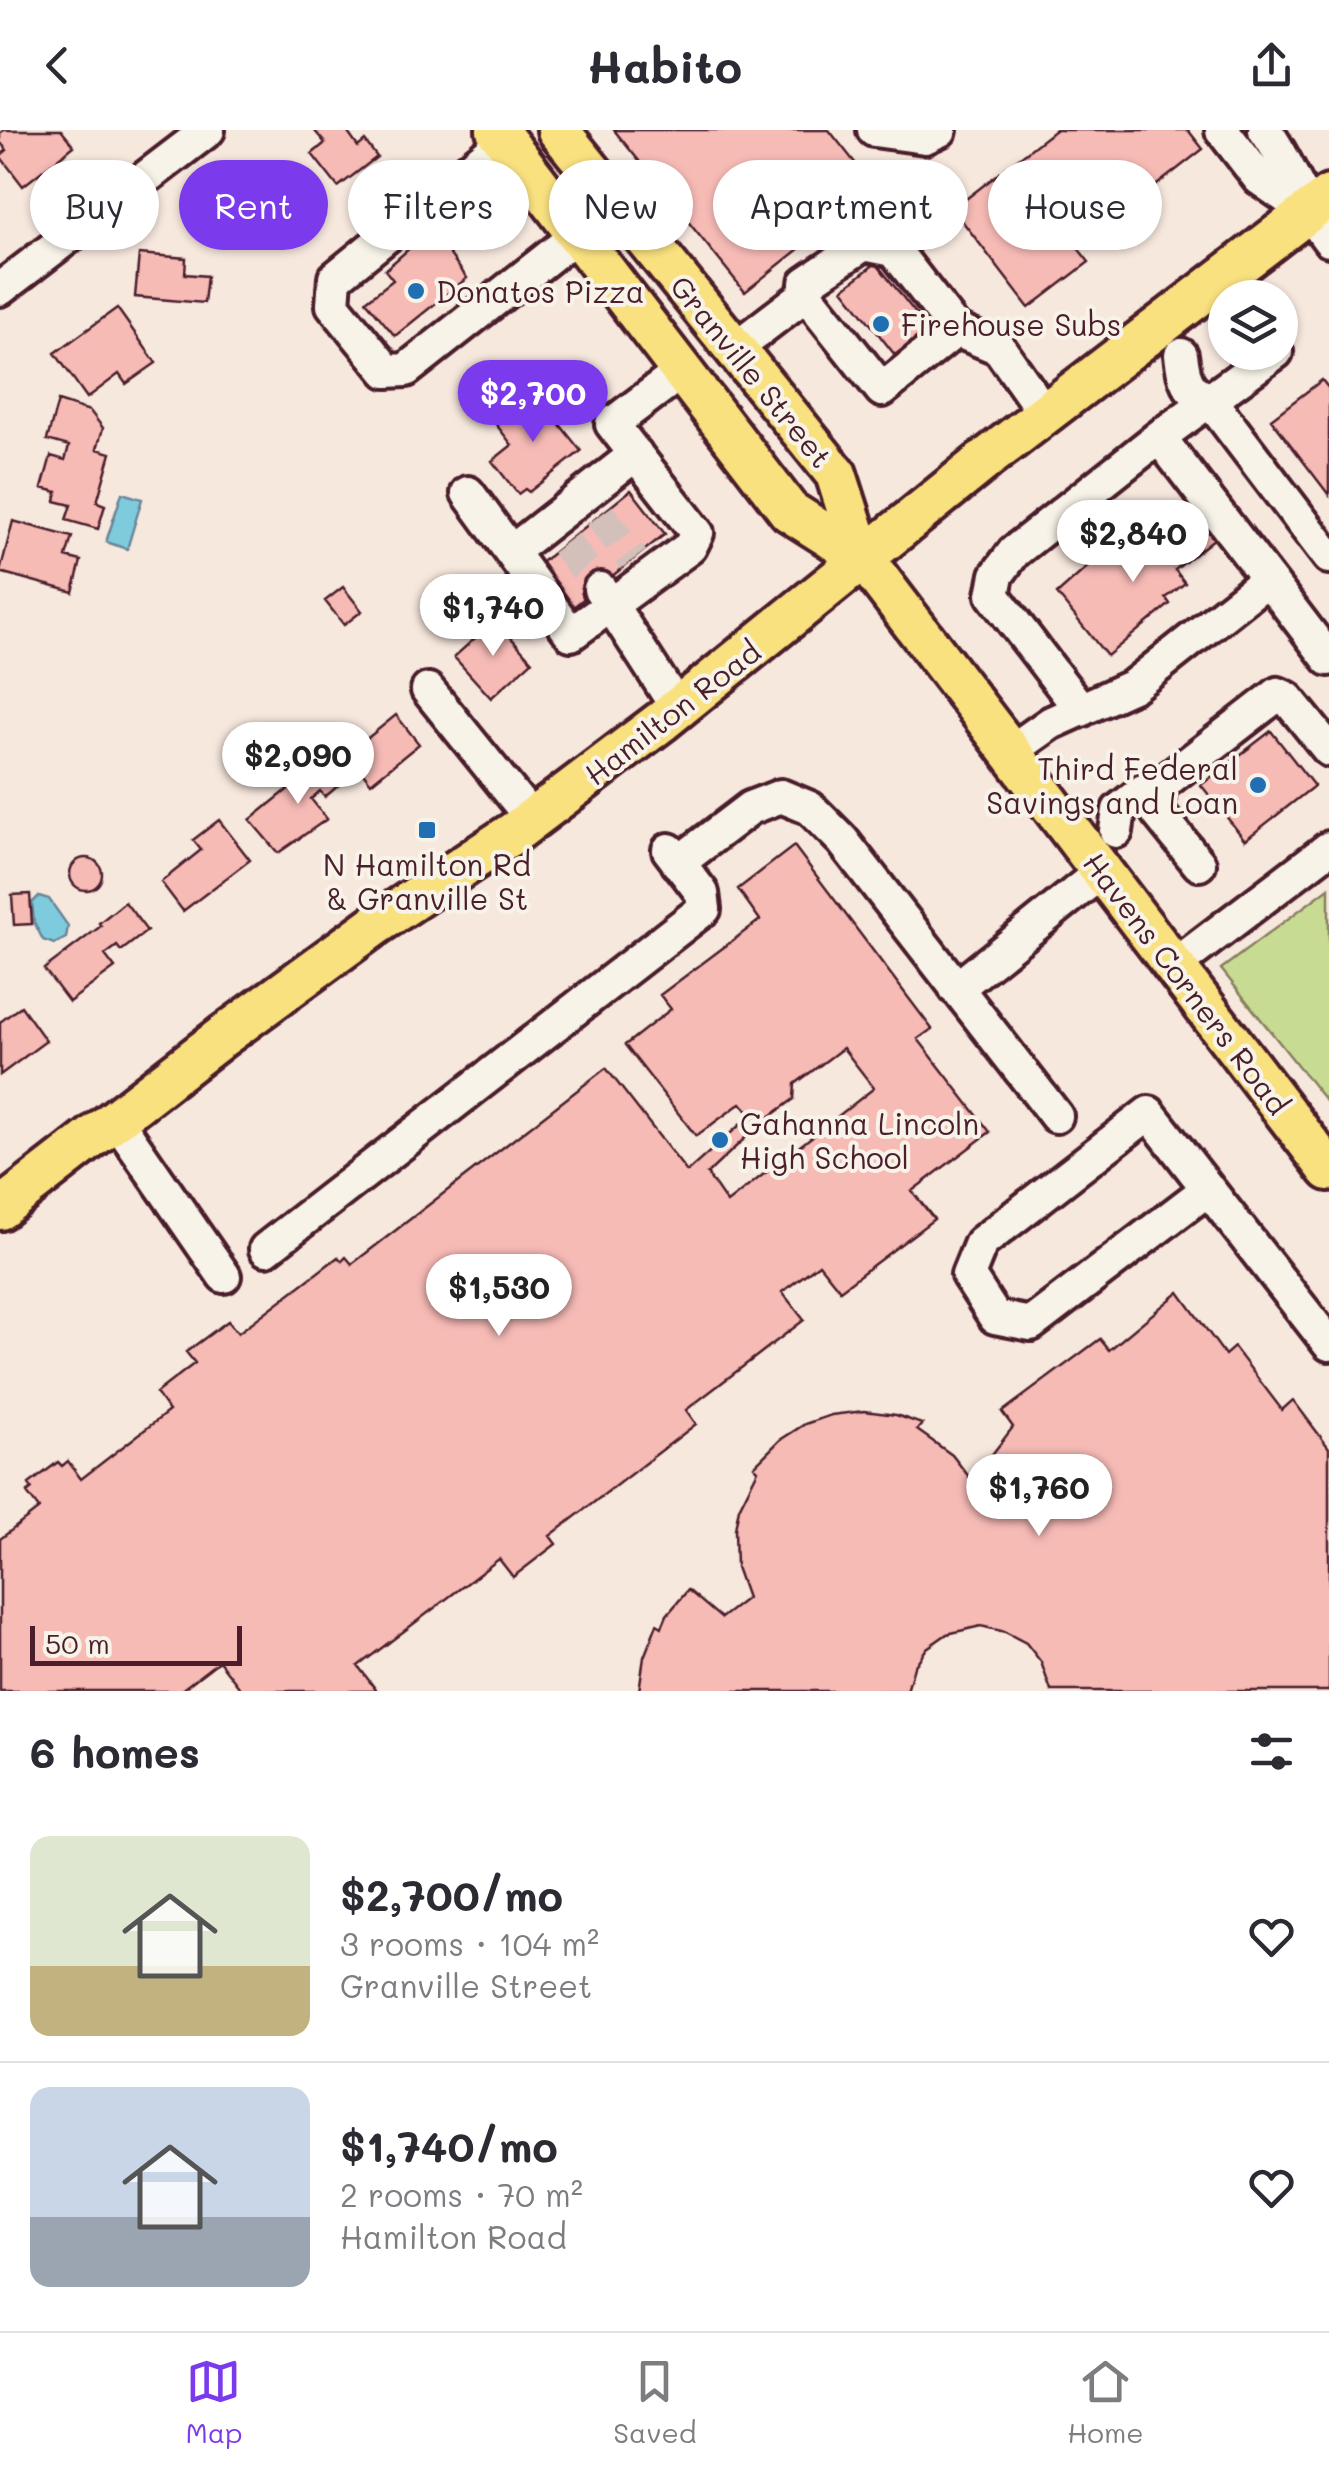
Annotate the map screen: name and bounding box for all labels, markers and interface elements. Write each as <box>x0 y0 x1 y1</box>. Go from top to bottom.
text: Habito <box>587 36 742 94</box>
icon: back <box>30 38 85 93</box>
icon: share <box>1244 38 1299 93</box>
chip: Buy <box>30 160 159 250</box>
chip: Rent <box>179 160 328 250</box>
chip: Filters <box>348 160 529 250</box>
chip: New <box>549 160 693 250</box>
chip: Apartment <box>713 160 968 250</box>
chip: House <box>988 160 1162 250</box>
street label: Granville Street <box>662 267 842 475</box>
place label: Donatos Pizza <box>436 271 644 311</box>
marker: Donatos Pizza <box>405 280 427 302</box>
map controls <box>1208 280 1298 370</box>
button: layers <box>1208 280 1298 370</box>
place label: Firehouse Subs <box>901 304 1121 344</box>
marker: Firehouse Subs <box>870 313 892 335</box>
pin: $2,700 <box>452 360 614 445</box>
text: $2,700 <box>480 371 586 413</box>
pin: $2,840 <box>1052 500 1214 585</box>
text: $2,840 <box>1079 511 1187 553</box>
pin: $1,740 <box>412 574 574 659</box>
text: $1,740 <box>442 585 544 627</box>
street label: Hamilton Road <box>576 631 768 793</box>
pin: $2,090 <box>217 722 379 807</box>
text: $2,090 <box>244 733 352 775</box>
place label: Third Federal Savings and Loan <box>986 748 1238 822</box>
marker: Third Federal Savings and Loan <box>1247 774 1269 796</box>
marker: N Hamilton Rd & Granville St <box>416 819 438 841</box>
place label: N Hamilton Rd & Granville St <box>323 844 531 918</box>
street label: Havens Corners Road <box>1075 844 1299 1122</box>
place label: Gahanna Lincoln High School <box>740 1103 979 1177</box>
marker: Gahanna Lincoln High School <box>709 1129 731 1151</box>
pin: $1,530 <box>418 1254 580 1339</box>
text: $1,530 <box>448 1265 550 1307</box>
pin: $1,760 <box>958 1454 1120 1539</box>
text: $1,760 <box>988 1465 1090 1507</box>
scale bar <box>30 1621 242 1666</box>
text: 50 m <box>45 1625 110 1661</box>
text: 6 homes <box>30 1724 200 1779</box>
icon: filters <box>1244 1724 1299 1779</box>
text: $2,700/mo <box>340 1867 563 1922</box>
icon: home <box>110 1876 230 1996</box>
icon: heart <box>1244 1909 1299 1964</box>
text: 3 rooms · 104 m² <box>340 1922 599 1964</box>
text: Granville Street <box>340 1964 592 2006</box>
text: $1,740/mo <box>340 2118 558 2173</box>
icon: home <box>110 2127 230 2247</box>
icon: heart <box>1244 2160 1299 2215</box>
text: 2 rooms · 70 m² <box>340 2173 583 2215</box>
text: Hamilton Road <box>340 2215 567 2257</box>
tab: Map <box>185 2354 242 2450</box>
tab: Saved <box>613 2354 696 2450</box>
tab: Home <box>1067 2354 1144 2450</box>

